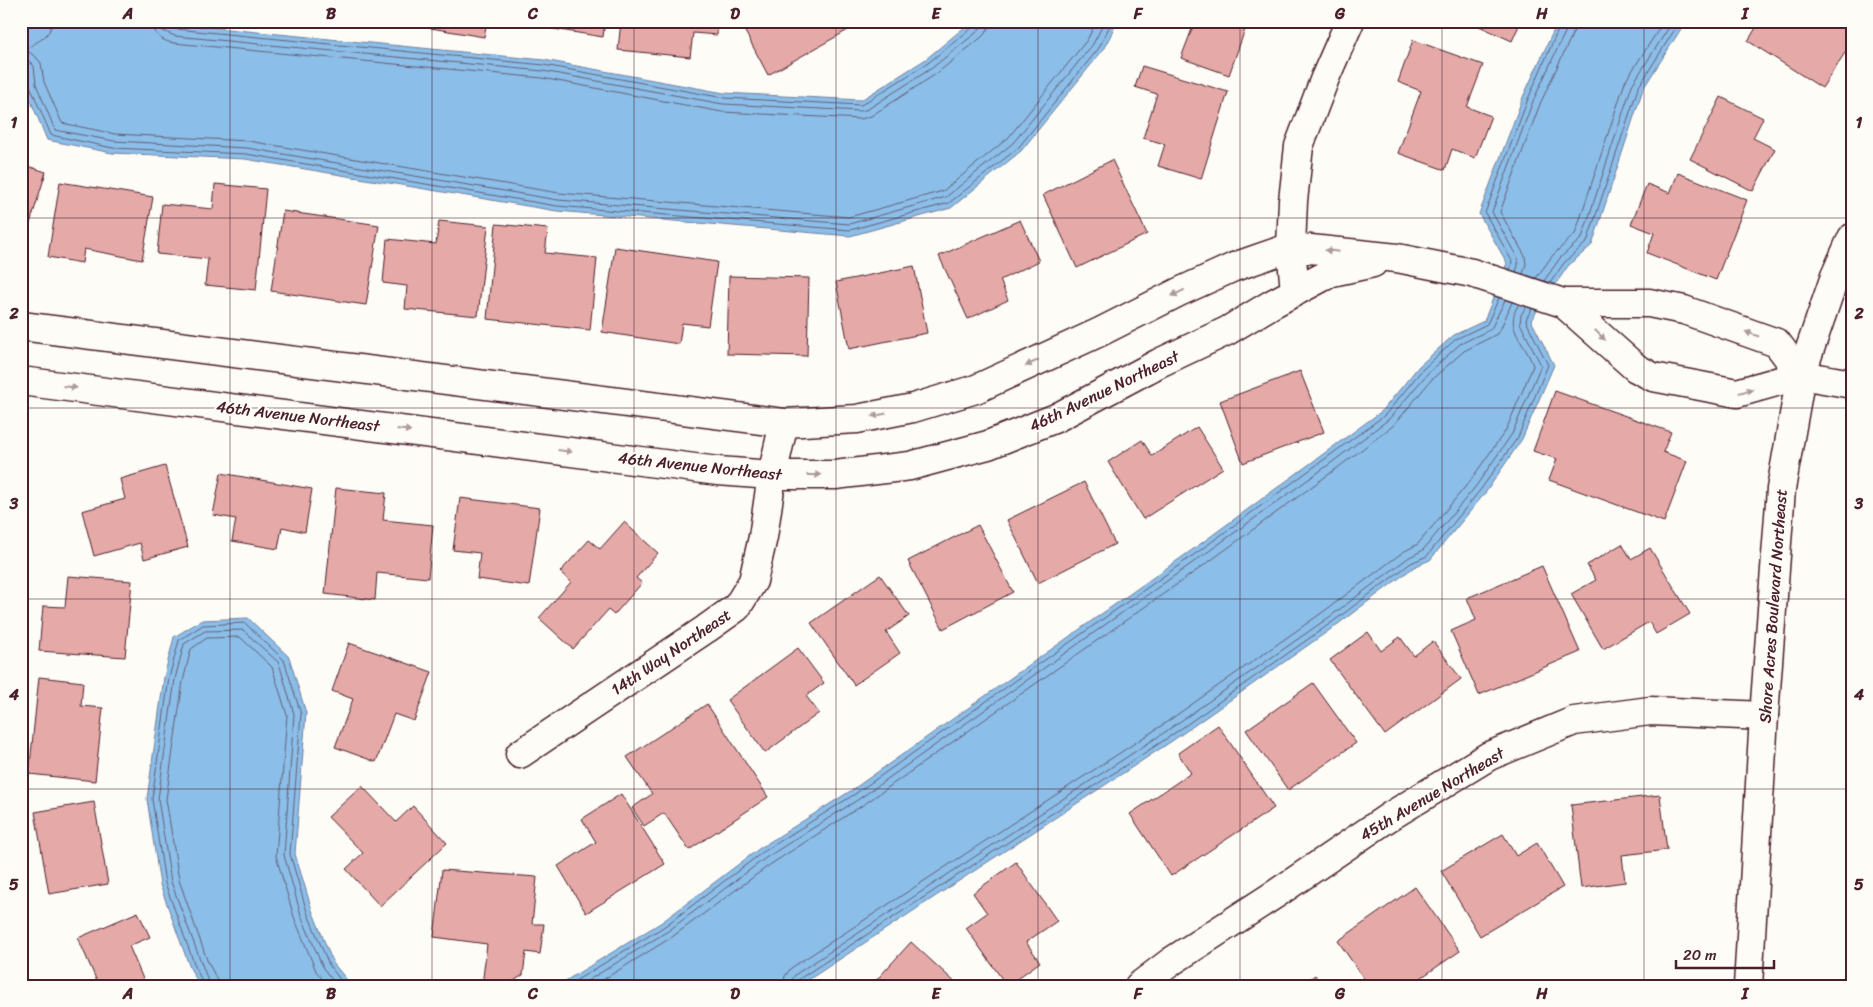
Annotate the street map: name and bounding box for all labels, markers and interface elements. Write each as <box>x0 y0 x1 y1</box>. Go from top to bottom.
text: A <box>122 0 133 28</box>
text: B <box>326 0 337 28</box>
text: C <box>527 0 539 28</box>
text: D <box>730 0 740 28</box>
text: E <box>932 0 942 28</box>
text: F <box>1133 0 1144 28</box>
text: G <box>1334 0 1346 28</box>
text: H <box>1535 0 1548 28</box>
text: I <box>1741 0 1750 28</box>
text: 1 <box>11 108 18 137</box>
text: 1 <box>1856 108 1863 137</box>
one-way arrow <box>1323 247 1339 255</box>
one-way arrow <box>1171 289 1185 297</box>
text: 2 <box>8 299 19 328</box>
text: 2 <box>1853 299 1864 328</box>
one-way arrow <box>1594 329 1606 341</box>
one-way arrow <box>1744 330 1759 337</box>
street label: 46th Avenue Northeast <box>1024 342 1185 440</box>
one-way arrow <box>1025 360 1039 368</box>
one-way arrow <box>62 383 78 391</box>
one-way arrow <box>1738 386 1753 394</box>
street label: 46th Avenue Northeast <box>215 392 382 440</box>
one-way arrow <box>870 411 886 419</box>
one-way arrow <box>397 426 413 434</box>
street label: 46th Avenue Northeast <box>617 443 784 489</box>
one-way arrow <box>558 447 574 455</box>
one-way arrow <box>806 471 822 479</box>
street label: Shore Acres Boulevard Northeast <box>1750 488 1796 724</box>
text: 3 <box>9 489 19 518</box>
text: 3 <box>1854 489 1864 518</box>
street label: 14th Way Northeast <box>605 601 737 703</box>
text: 4 <box>8 680 19 709</box>
text: 4 <box>1853 680 1864 709</box>
street label: 45th Avenue Northeast <box>1354 739 1511 849</box>
text: 5 <box>9 870 19 899</box>
text: 5 <box>1854 870 1864 899</box>
scale bar <box>1676 937 1773 969</box>
text: 20 m <box>1683 942 1717 968</box>
text: A <box>122 979 133 1007</box>
text: B <box>326 979 337 1007</box>
text: C <box>527 979 539 1007</box>
text: D <box>730 979 740 1007</box>
text: E <box>932 979 942 1007</box>
text: F <box>1133 979 1144 1007</box>
text: G <box>1334 979 1346 1007</box>
text: H <box>1535 979 1548 1007</box>
text: I <box>1741 979 1750 1007</box>

